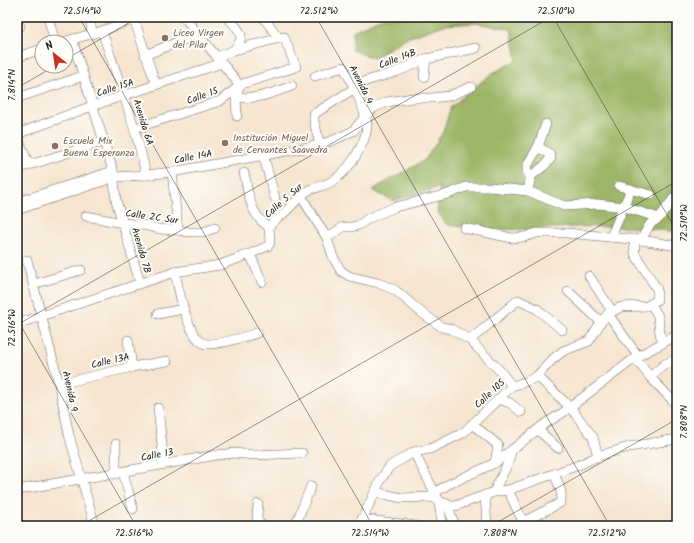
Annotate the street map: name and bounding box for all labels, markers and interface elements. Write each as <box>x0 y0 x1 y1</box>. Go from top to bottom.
text: 72.514°W <box>63 3 101 19</box>
text: 72.512°W <box>300 3 338 19</box>
text: 72.510°W <box>537 3 575 19</box>
place label: Liceo Virgen del Pilar <box>173 25 224 53</box>
marker: Liceo Virgen del Pilar <box>160 33 170 43</box>
north arrow <box>34 34 74 74</box>
text: N <box>42 37 57 56</box>
street label: Calle 14B <box>376 44 418 73</box>
street label: Avenida 4 <box>345 62 378 107</box>
text: 7.814°N <box>4 69 20 101</box>
street label: Calle 15A <box>94 74 136 102</box>
street label: Calle 15 <box>184 83 221 109</box>
street label: Avenida 6A <box>128 97 158 148</box>
place label: Institución Miguel de Cervantes Saavedra <box>233 130 328 158</box>
place label: Escuela Mix Buena Esperanza <box>63 133 135 161</box>
marker: Institución Miguel de Cervantes Saavedra <box>220 138 230 148</box>
marker: Escuela Mix Buena Esperanza <box>50 141 60 151</box>
street label: Calle 14A <box>173 145 214 169</box>
street label: Calle 5 Sur <box>261 179 307 222</box>
text: 72.510°W <box>676 204 692 242</box>
street label: Calle 2C Sur <box>124 205 180 229</box>
street label: Avenida 7B <box>127 225 155 275</box>
text: 72.516°W <box>4 309 20 347</box>
street label: Calle 13A <box>89 349 131 373</box>
street label: Avenida 9 <box>58 369 82 413</box>
street label: Calle 10S <box>470 375 509 412</box>
text: 7.808°N <box>676 405 692 439</box>
street label: Calle 13 <box>139 444 175 466</box>
text: 72.516°W <box>115 525 153 541</box>
text: 72.514°W <box>351 525 389 541</box>
text: 7.808°N <box>483 525 517 541</box>
text: 72.512°W <box>588 525 626 541</box>

